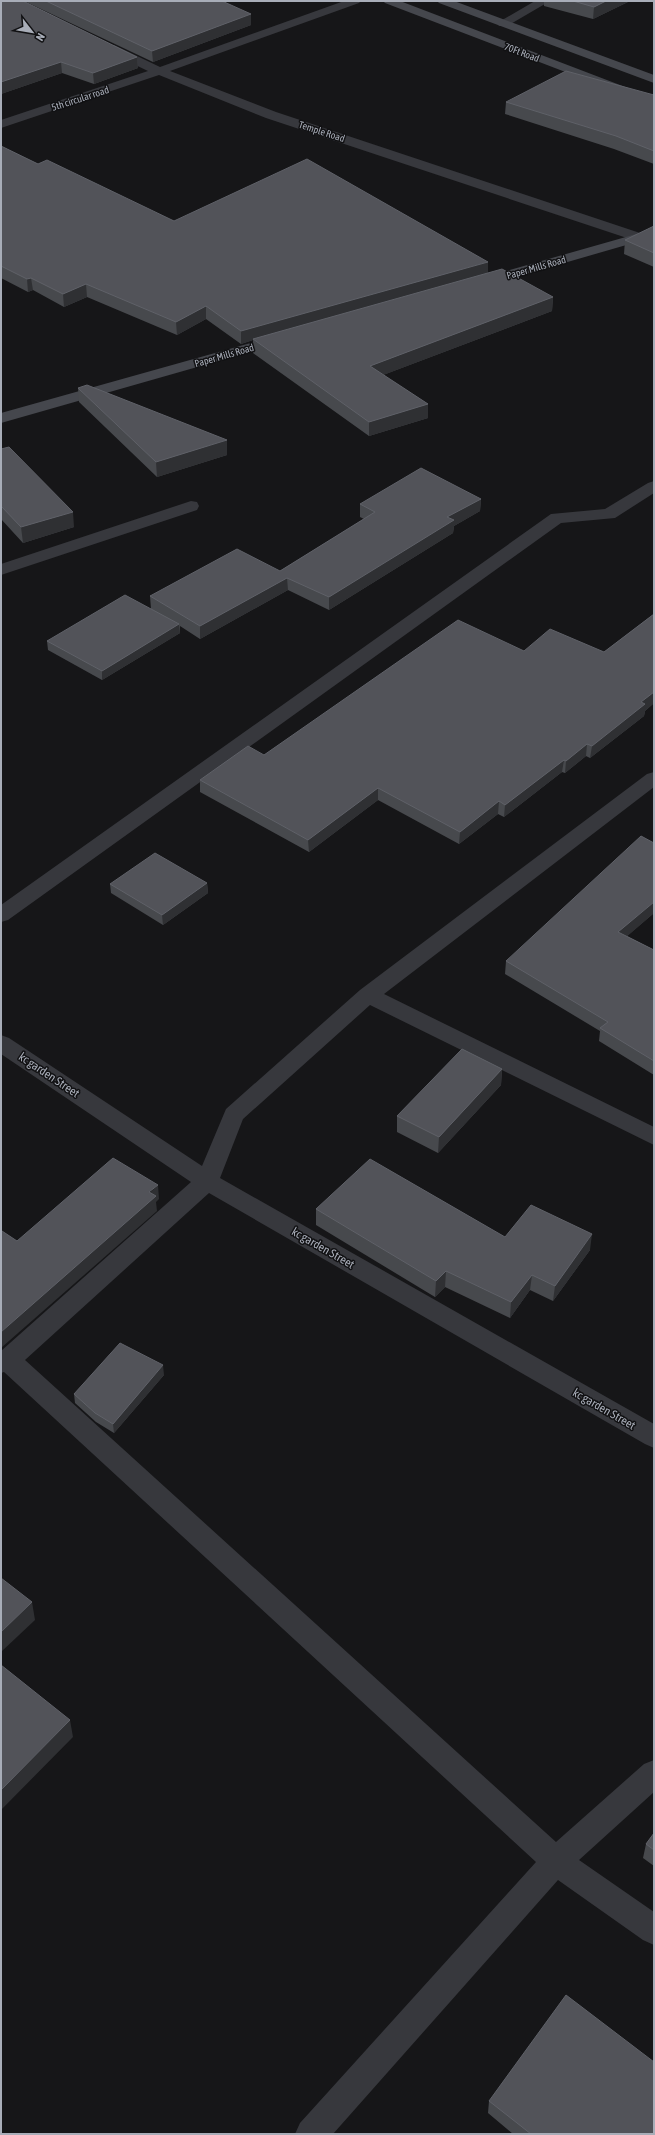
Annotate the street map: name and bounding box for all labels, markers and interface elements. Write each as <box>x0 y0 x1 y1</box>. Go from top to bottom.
north arrow <box>12 12 52 52</box>
text: N <box>34 31 47 43</box>
street label: 70Ft Road <box>503 41 541 64</box>
street label: 5th circular road <box>50 84 111 113</box>
street label: Temple Road <box>297 119 347 144</box>
street label: Paper Mills Road <box>505 254 567 281</box>
street label: Paper Mills Road <box>193 342 255 369</box>
street label: kc garden Street <box>16 1050 82 1101</box>
street label: kc garden Street <box>289 1224 357 1272</box>
street label: kc garden Street <box>570 1385 638 1433</box>

